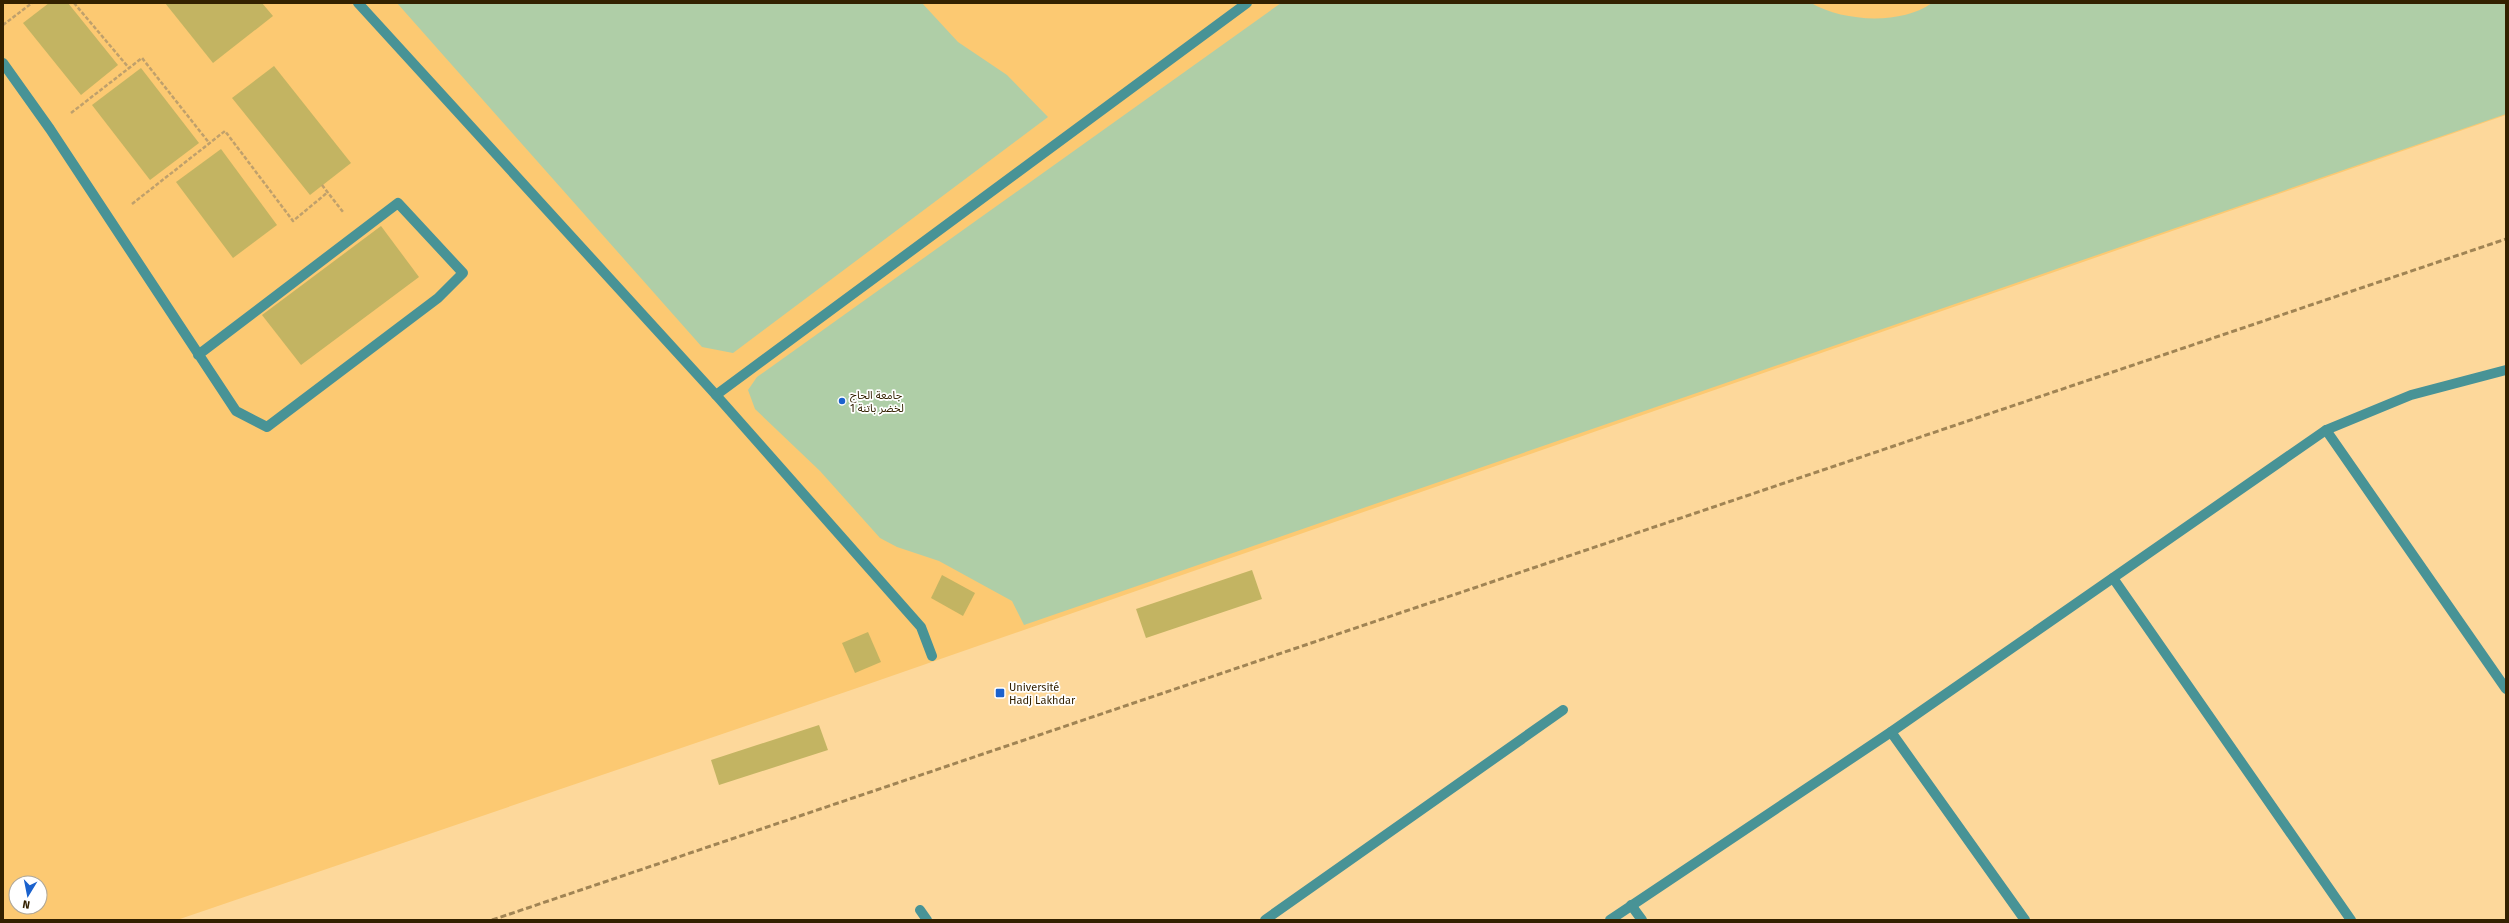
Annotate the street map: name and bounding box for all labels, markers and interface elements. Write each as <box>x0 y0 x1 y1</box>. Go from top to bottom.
place label: جامعة الحاج لخضر باتنة 1 <box>850 389 904 415</box>
marker: جامعة الحاج لخضر باتنة 1 <box>837 396 847 406</box>
place label: Université Hadj Lakhdar <box>1009 681 1076 707</box>
marker: Université Hadj Lakhdar <box>994 687 1006 699</box>
north arrow <box>8 875 48 915</box>
text: N <box>22 897 31 911</box>

